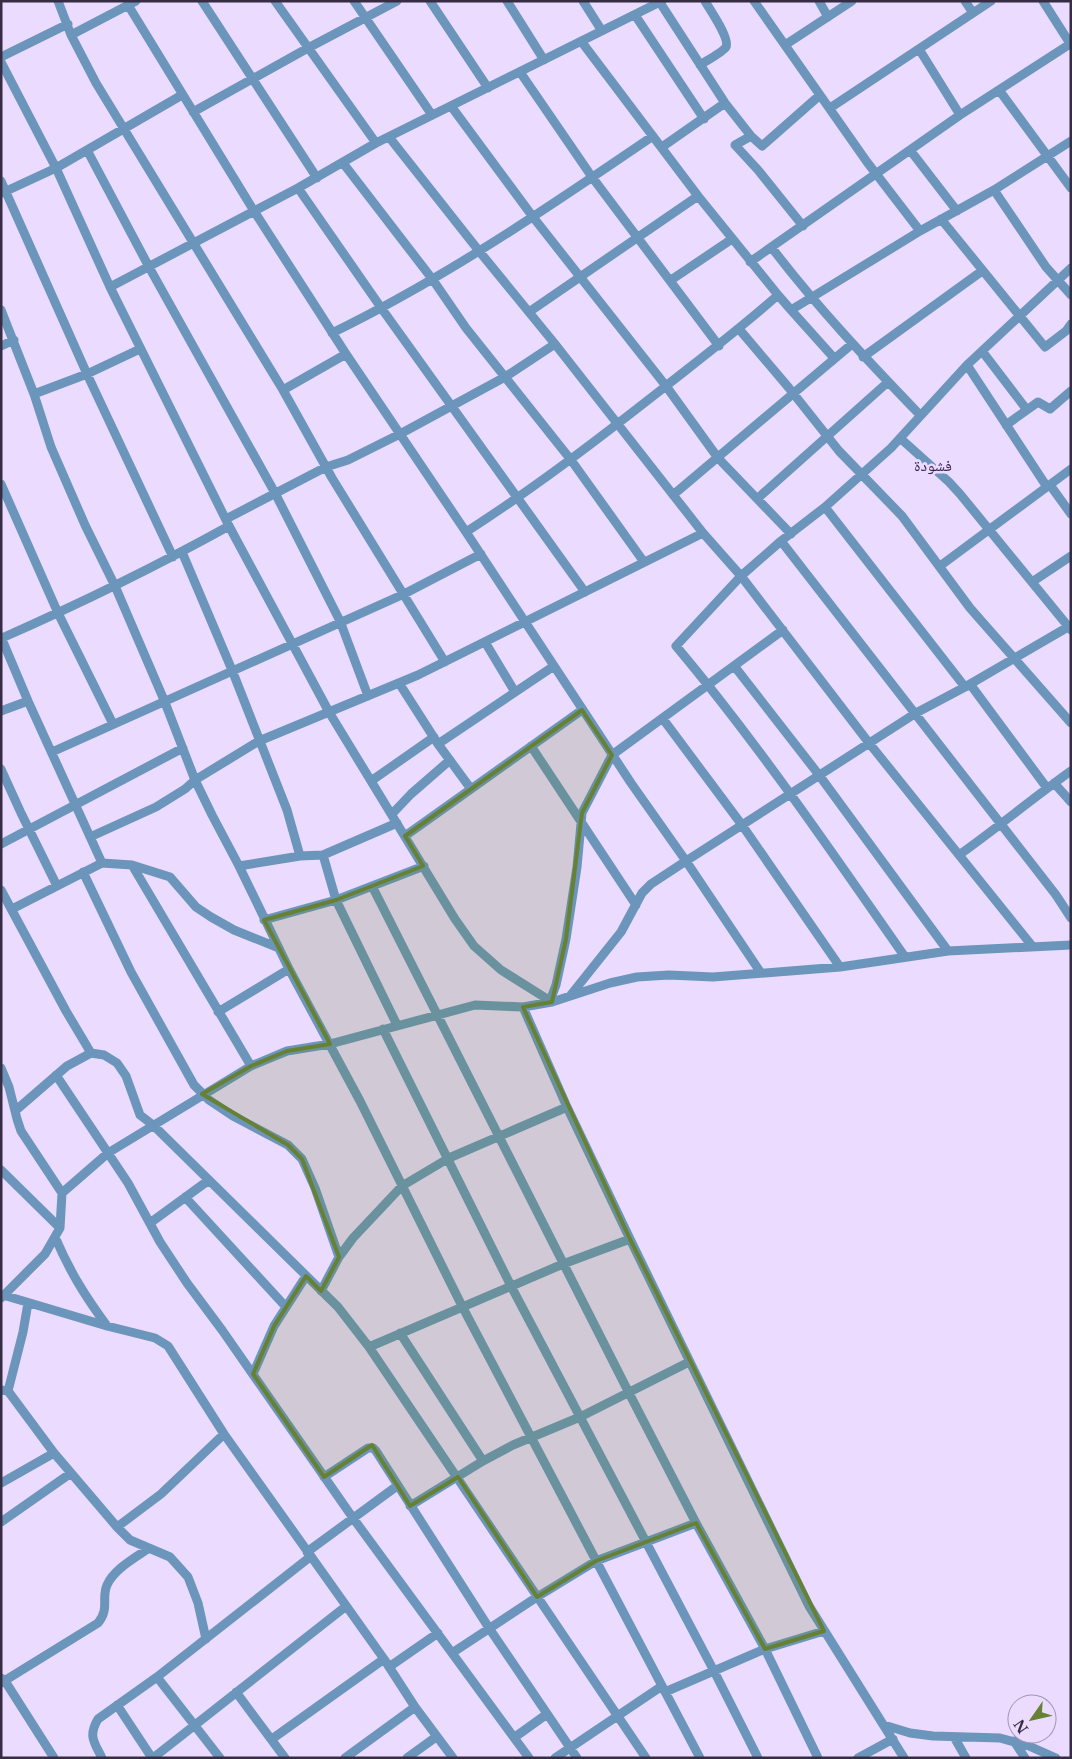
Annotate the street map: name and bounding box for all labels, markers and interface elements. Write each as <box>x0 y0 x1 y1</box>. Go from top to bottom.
district label: فشودة <box>914 455 952 475</box>
north arrow <box>1007 1694 1057 1744</box>
text: N <box>1010 1716 1032 1737</box>

